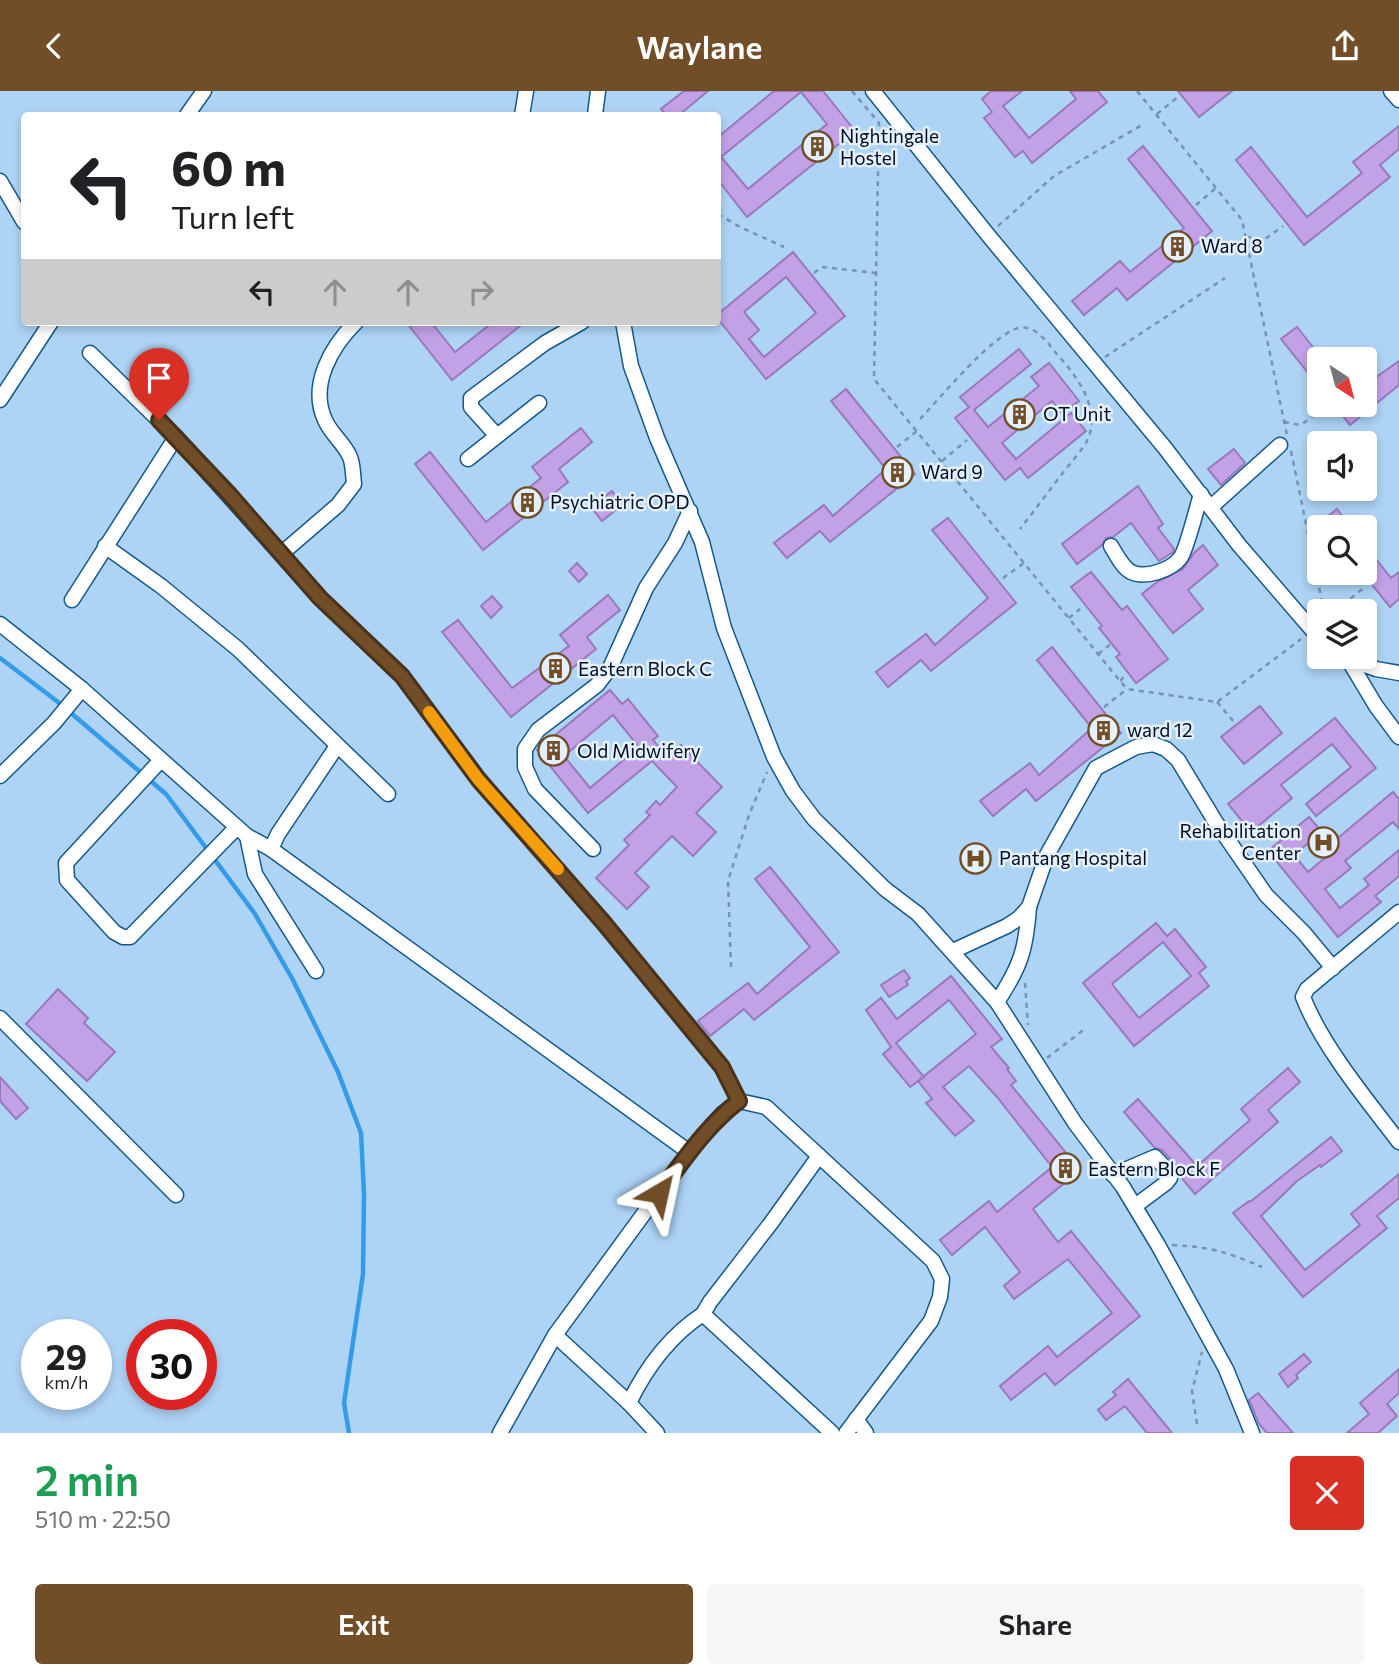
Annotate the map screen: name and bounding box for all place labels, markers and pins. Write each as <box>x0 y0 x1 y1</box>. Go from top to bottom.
place label: Nightingale Hostel <box>840 124 939 169</box>
building icon: Nightingale Hostel <box>800 130 834 164</box>
building icon: Ward 8 <box>1161 229 1195 263</box>
place label: Ward 8 <box>1201 234 1263 257</box>
pin <box>129 348 189 420</box>
building icon: OT Unit <box>1003 397 1037 431</box>
place label: OT Unit <box>1043 402 1111 425</box>
building icon: Ward 9 <box>881 455 915 489</box>
place label: Ward 9 <box>921 460 983 483</box>
building icon: Psychiatric OPD <box>510 485 544 519</box>
place label: Psychiatric OPD <box>550 490 689 513</box>
building icon: Eastern Block C <box>538 652 572 686</box>
place label: Eastern Block C <box>578 657 712 680</box>
building icon: ward 12 <box>1087 713 1121 747</box>
place label: ward 12 <box>1127 718 1193 741</box>
building icon: Old Midwifery <box>537 734 571 768</box>
place label: Old Midwifery <box>577 739 701 762</box>
place label: Rehabilitation Center <box>1180 819 1301 864</box>
hospital icon: Rehabilitation Center <box>1307 825 1341 859</box>
hospital icon: Pantang Hospital <box>959 841 993 875</box>
place label: Pantang Hospital <box>999 846 1147 869</box>
building icon: Eastern Block F <box>1048 1152 1082 1186</box>
place label: Eastern Block F <box>1088 1157 1220 1180</box>

